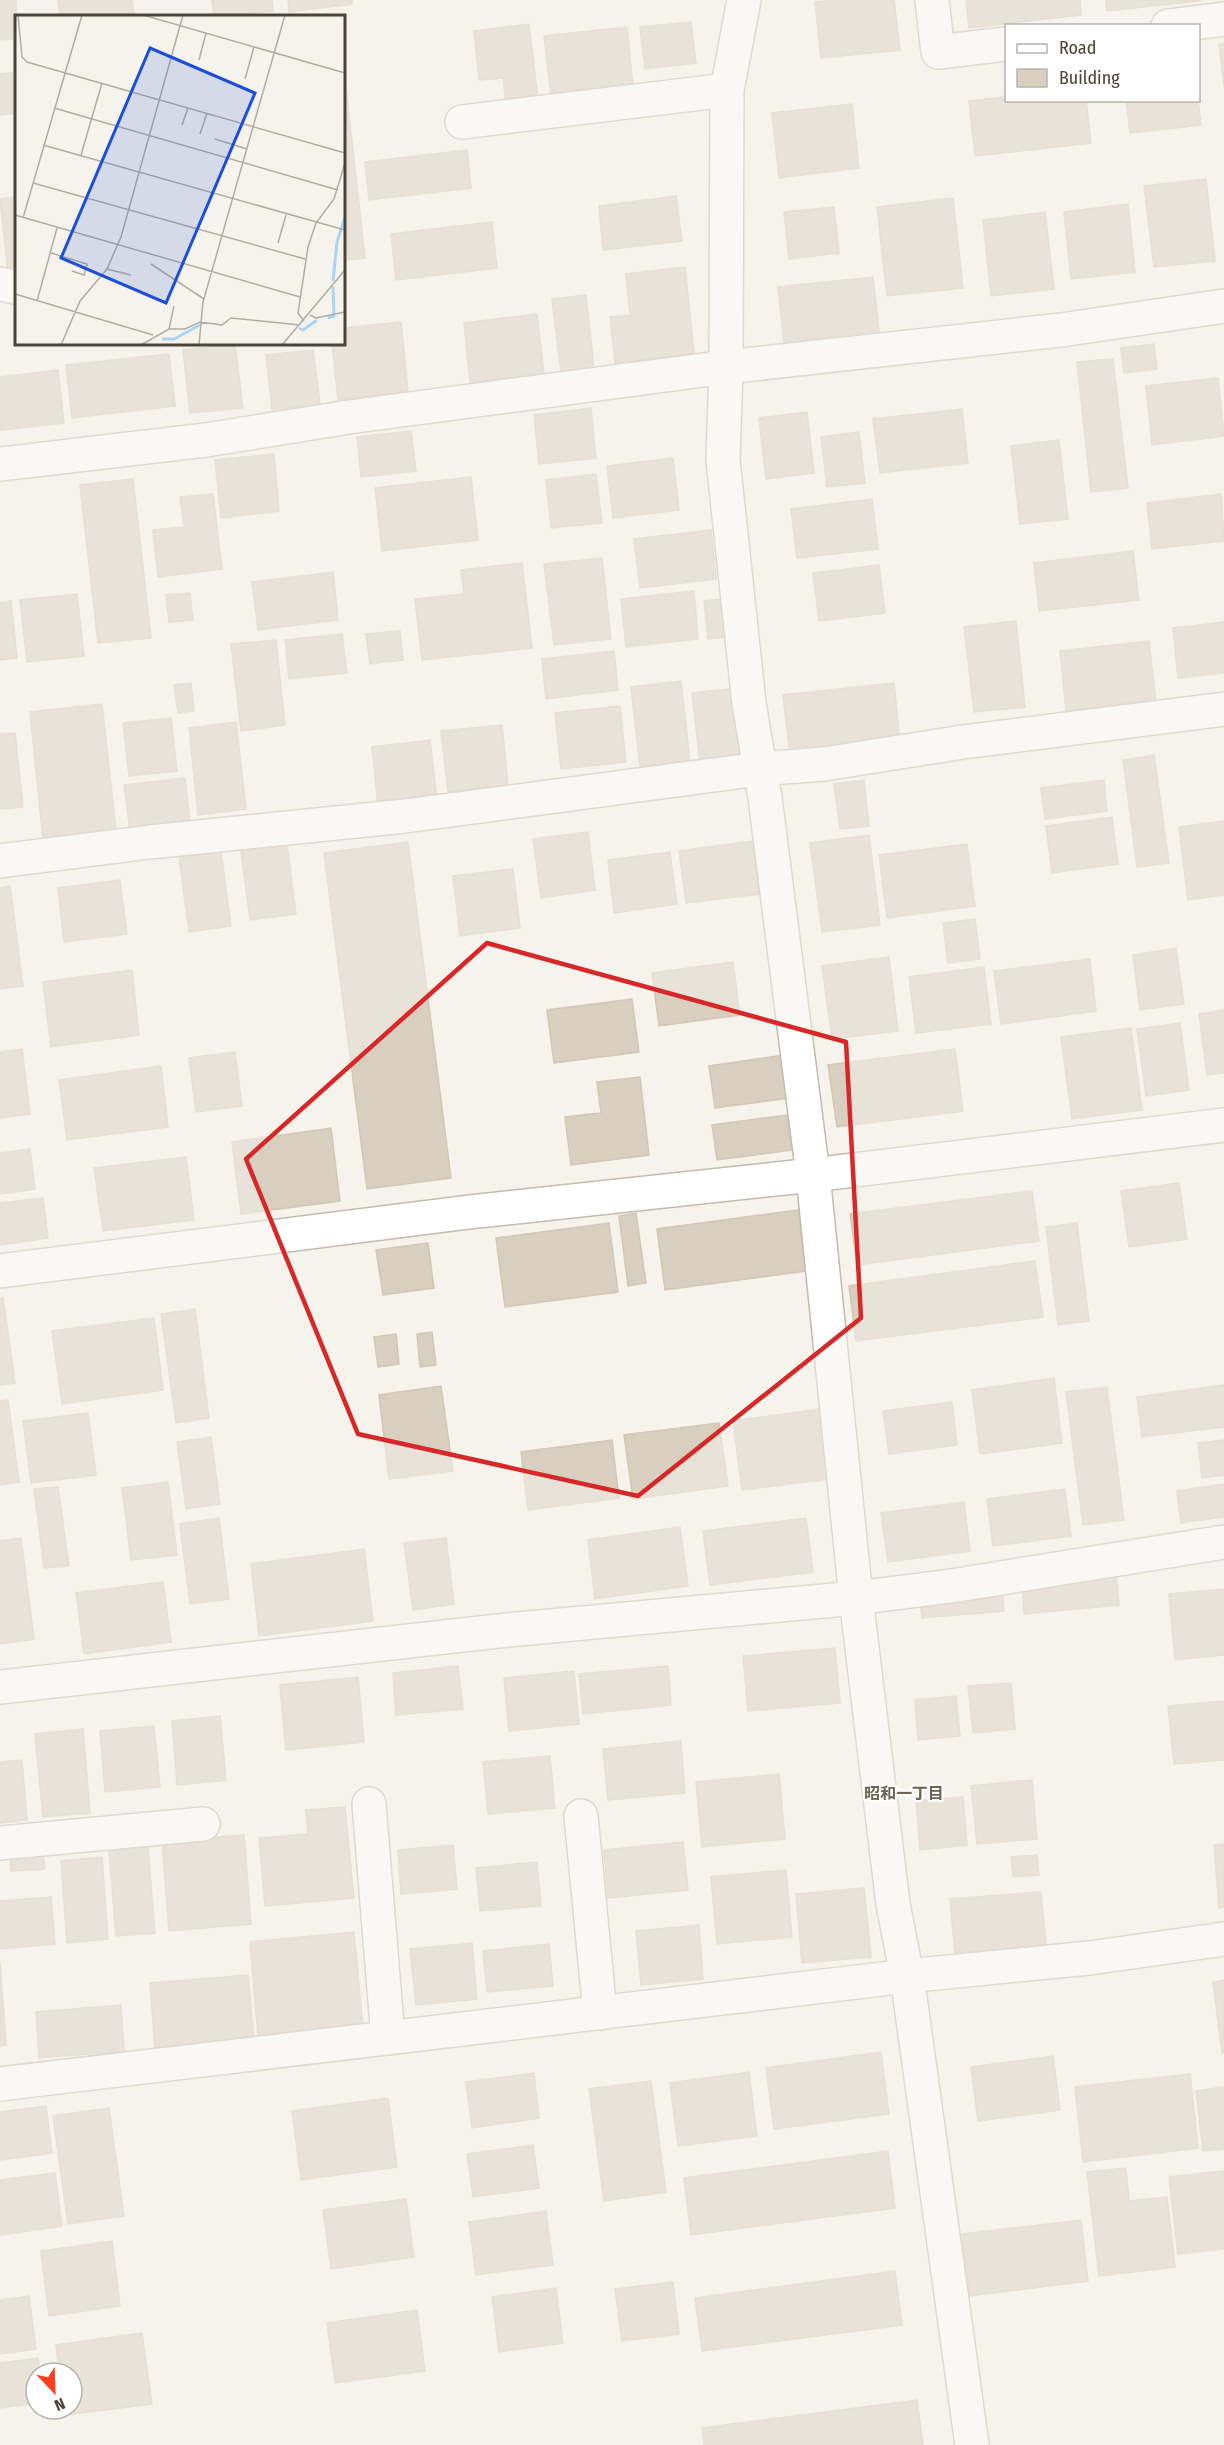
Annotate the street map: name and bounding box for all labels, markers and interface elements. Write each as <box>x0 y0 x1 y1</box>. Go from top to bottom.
inset map <box>15 15 345 345</box>
legend <box>1005 24 1200 102</box>
text: Road <box>1059 37 1096 59</box>
text: Building <box>1059 67 1120 89</box>
district label: 昭和一丁目 <box>864 1784 944 1803</box>
north arrow <box>24 2361 84 2421</box>
text: N <box>52 2394 68 2415</box>

